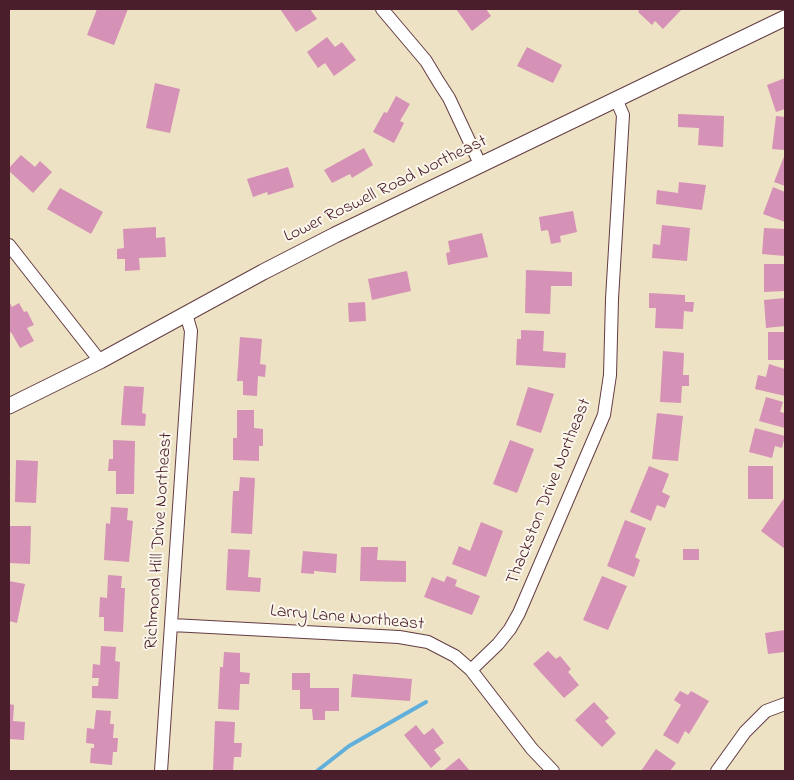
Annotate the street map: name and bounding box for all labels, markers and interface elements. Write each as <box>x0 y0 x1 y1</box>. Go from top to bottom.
street label: Lower Roswell Road Northeast <box>281 131 491 249</box>
street label: Thackston Drive Northeast <box>503 396 597 588</box>
street label: Richmond Hill Drive Northeast <box>142 432 178 650</box>
street label: Larry Lane Northeast <box>269 602 425 636</box>

